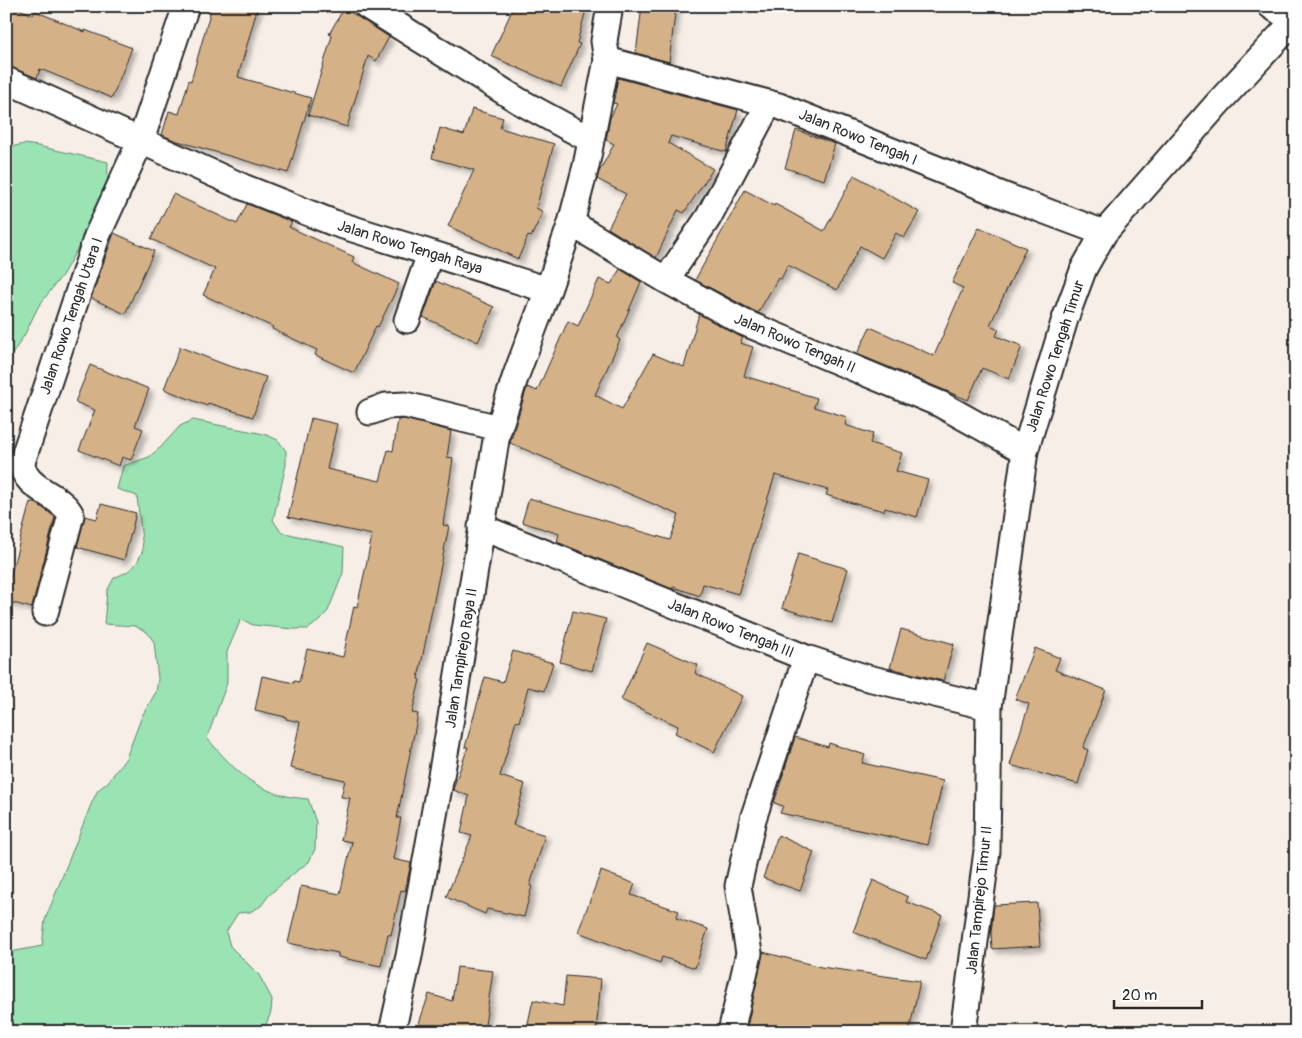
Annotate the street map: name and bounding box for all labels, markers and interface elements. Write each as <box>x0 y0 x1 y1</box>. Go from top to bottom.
street label: Jalan Rowo Tengah I <box>796 105 920 170</box>
street label: Jalan Rowo Tengah Raya <box>335 216 485 279</box>
street label: Jalan Rowo Tengah Utara I <box>36 235 107 397</box>
street label: Jalan Rowo Tengah Timur <box>1022 277 1089 435</box>
street label: Jalan Rowo Tengah II <box>731 309 858 378</box>
street label: Jalan Tampirejo Raya II <box>441 587 482 729</box>
street label: Jalan Rowo Tengah III <box>665 594 797 662</box>
street label: Jalan Tampirejo Timur II <box>962 825 997 975</box>
scale bar <box>1114 978 1202 1010</box>
text: 20 m <box>1122 986 1157 1005</box>

